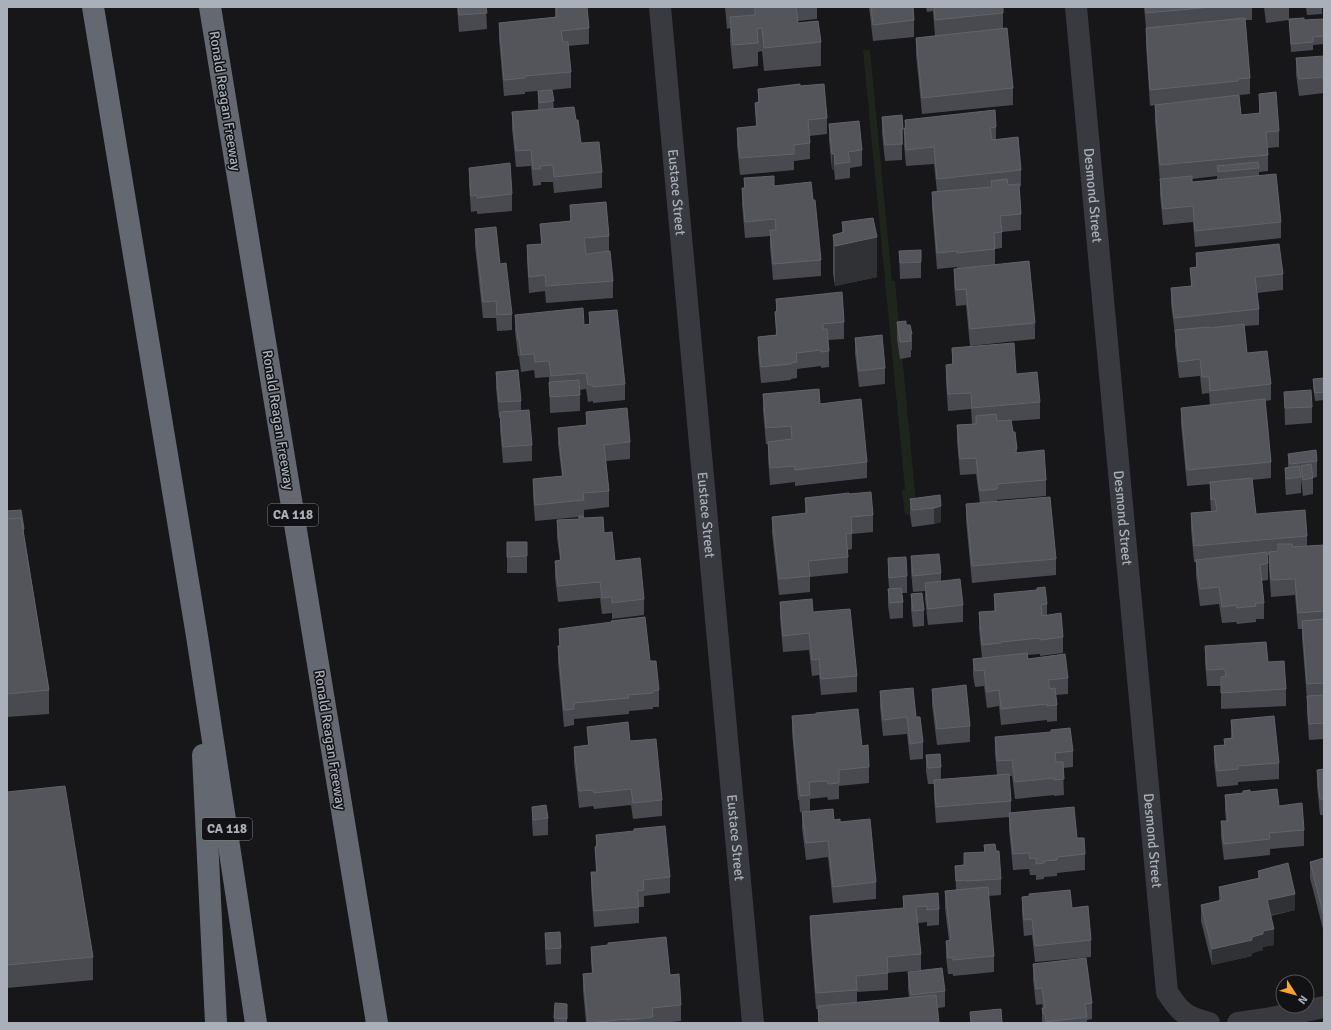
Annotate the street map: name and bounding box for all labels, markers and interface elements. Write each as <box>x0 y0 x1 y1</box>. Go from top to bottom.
street label: Ronald Reagan Freeway <box>206 30 245 173</box>
street label: Desmond Street <box>1081 147 1106 244</box>
street label: Eustace Street <box>665 148 689 236</box>
street label: Ronald Reagan Freeway <box>259 349 298 492</box>
street label: Desmond Street <box>1110 470 1136 566</box>
street label: Eustace Street <box>694 471 719 559</box>
road number: CA 118 <box>268 504 318 526</box>
street label: Ronald Reagan Freeway <box>311 669 350 812</box>
street label: Desmond Street <box>1140 792 1166 889</box>
street label: Eustace Street <box>724 794 748 882</box>
road number: CA 118 <box>202 818 252 840</box>
north arrow <box>1275 974 1315 1014</box>
text: N <box>1295 993 1310 1007</box>

